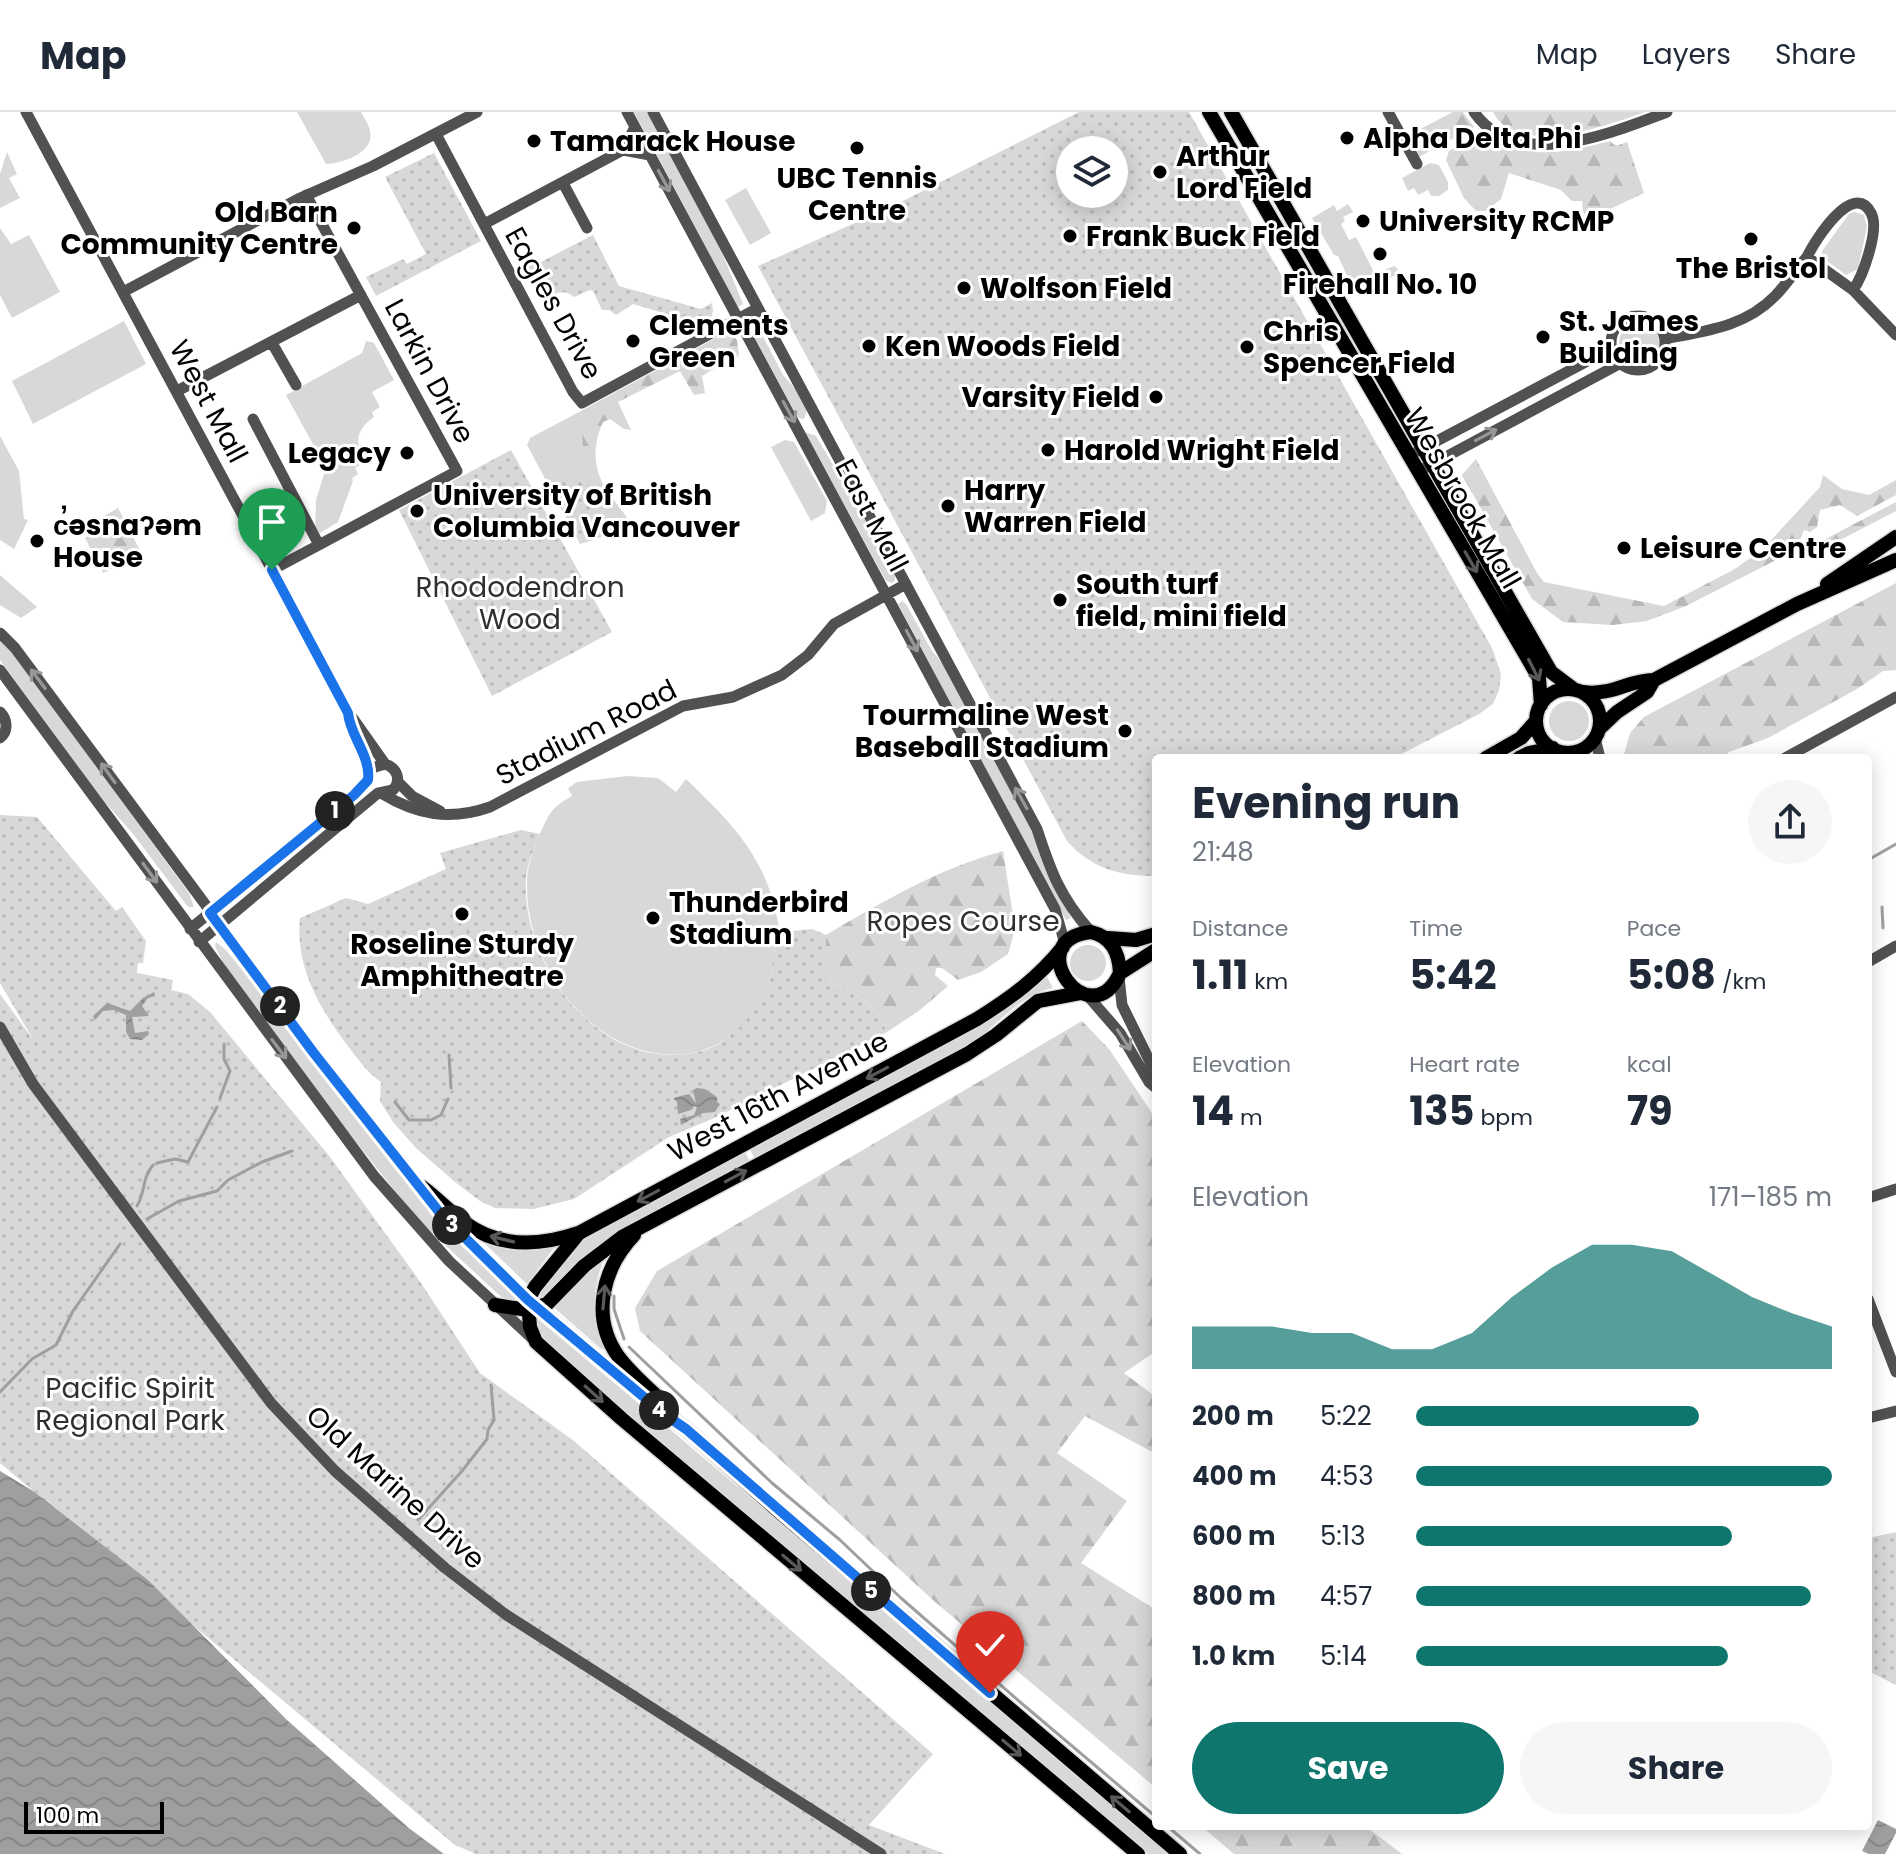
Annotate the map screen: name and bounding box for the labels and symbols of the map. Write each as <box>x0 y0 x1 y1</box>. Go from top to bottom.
place label: Alpha Delta Phi <box>1363 119 1582 158</box>
place label: Tamarack House <box>550 122 795 161</box>
marker: Alpha Delta Phi <box>1338 129 1356 147</box>
marker: Tamarack House <box>525 132 543 150</box>
place label: Arthur Lord Field <box>1176 137 1312 208</box>
marker: UBC Tennis Centre <box>848 139 866 157</box>
place label: UBC Tennis Centre <box>777 159 937 230</box>
marker: Arthur Lord Field <box>1151 163 1169 181</box>
one-way arrow <box>656 168 672 192</box>
place label: Old Barn Community Centre <box>60 193 338 264</box>
place label: University RCMP <box>1379 202 1614 241</box>
marker: University RCMP <box>1354 212 1372 230</box>
place label: Frank Buck Field <box>1086 217 1320 256</box>
marker: Old Barn Community Centre <box>345 219 363 237</box>
street label: Eagles Drive <box>496 220 612 386</box>
marker: Frank Buck Field <box>1061 227 1079 245</box>
marker: The Bristol <box>1742 230 1760 248</box>
marker: Firehall No. 10 <box>1371 245 1389 263</box>
place label: The Bristol <box>1676 249 1826 288</box>
place label: Firehall No. 10 <box>1283 265 1477 304</box>
place label: Wolfson Field <box>980 269 1172 308</box>
marker: Wolfson Field <box>955 279 973 297</box>
street label: Larkin Drive <box>375 292 484 450</box>
place label: St. James Building <box>1559 302 1699 373</box>
place label: Clements Green <box>649 306 789 377</box>
place label: Chris Spencer Field <box>1263 312 1456 383</box>
place label: Ken Woods Field <box>885 327 1120 366</box>
marker: St. James Building <box>1534 328 1552 346</box>
marker: Clements Green <box>624 332 642 350</box>
street label: West Mall <box>160 333 257 469</box>
marker: Ken Woods Field <box>860 337 878 355</box>
marker: Chris Spencer Field <box>1238 338 1256 356</box>
place label: Varsity Field <box>962 378 1140 417</box>
marker: Varsity Field <box>1147 388 1165 406</box>
one-way arrow <box>781 400 797 423</box>
street label: Wesbrook Mall <box>1395 400 1530 596</box>
one-way arrow <box>1474 427 1498 443</box>
place label: Harold Wright Field <box>1064 431 1340 470</box>
place label: Legacy <box>288 434 391 473</box>
marker: Harold Wright Field <box>1039 441 1057 459</box>
marker: Legacy <box>398 444 416 462</box>
street label: East Mall <box>826 452 918 578</box>
place label: Harry Warren Field <box>964 471 1147 542</box>
place label: University of British Columbia Vancouver <box>433 476 740 547</box>
pin <box>238 488 306 570</box>
marker: Harry Warren Field <box>939 497 957 515</box>
marker: University of British Columbia Vancouver <box>408 502 426 520</box>
place label: c̓əsnaʔəm House <box>53 505 202 577</box>
place label: Leisure Centre <box>1640 529 1847 568</box>
marker: c̓əsnaʔəm House <box>28 532 46 550</box>
marker: Leisure Centre <box>1615 539 1633 557</box>
one-way arrow <box>1463 550 1479 573</box>
place label: South turf field, mini field <box>1076 565 1287 636</box>
park label: Rhododendron Wood <box>415 568 625 639</box>
marker: South turf field, mini field <box>1051 591 1069 609</box>
one-way arrow <box>905 629 921 652</box>
one-way arrow <box>1526 658 1542 682</box>
one-way arrow <box>30 668 46 690</box>
street label: Stadium Road <box>489 670 683 795</box>
place label: Tourmaline West Baseball Stadium <box>855 696 1109 767</box>
marker: Tourmaline West Baseball Stadium <box>1116 722 1134 740</box>
one-way arrow <box>100 763 116 785</box>
one-way arrow <box>1012 787 1028 810</box>
pin: 1 <box>315 791 355 831</box>
one-way arrow <box>141 861 158 883</box>
place label: Thunderbird Stadium <box>669 883 849 954</box>
park label: Ropes Course <box>866 902 1060 941</box>
marker: Roseline Sturdy Amphitheatre <box>453 905 471 923</box>
marker: Thunderbird Stadium <box>644 909 662 927</box>
place label: Roseline Sturdy Amphitheatre <box>350 925 574 996</box>
pin: 2 <box>260 986 300 1026</box>
street label: West 16th Avenue <box>661 1022 895 1171</box>
one-way arrow <box>1116 1028 1132 1051</box>
one-way arrow <box>271 1038 287 1060</box>
one-way arrow <box>866 1065 890 1081</box>
one-way arrow <box>724 1168 748 1184</box>
one-way arrow <box>637 1188 661 1204</box>
pin: 3 <box>432 1205 472 1245</box>
one-way arrow <box>490 1231 516 1246</box>
one-way arrow <box>597 1284 612 1311</box>
park label: Pacific Spirit Regional Park <box>35 1369 225 1440</box>
one-way arrow <box>584 1385 604 1404</box>
pin: 4 <box>639 1390 679 1430</box>
street label: Old Marine Drive <box>298 1396 494 1578</box>
one-way arrow <box>781 1554 802 1572</box>
pin: 5 <box>851 1571 891 1611</box>
pin <box>956 1611 1024 1693</box>
one-way arrow <box>1002 1739 1022 1757</box>
one-way arrow <box>1110 1795 1131 1813</box>
scale bar <box>24 1798 164 1834</box>

